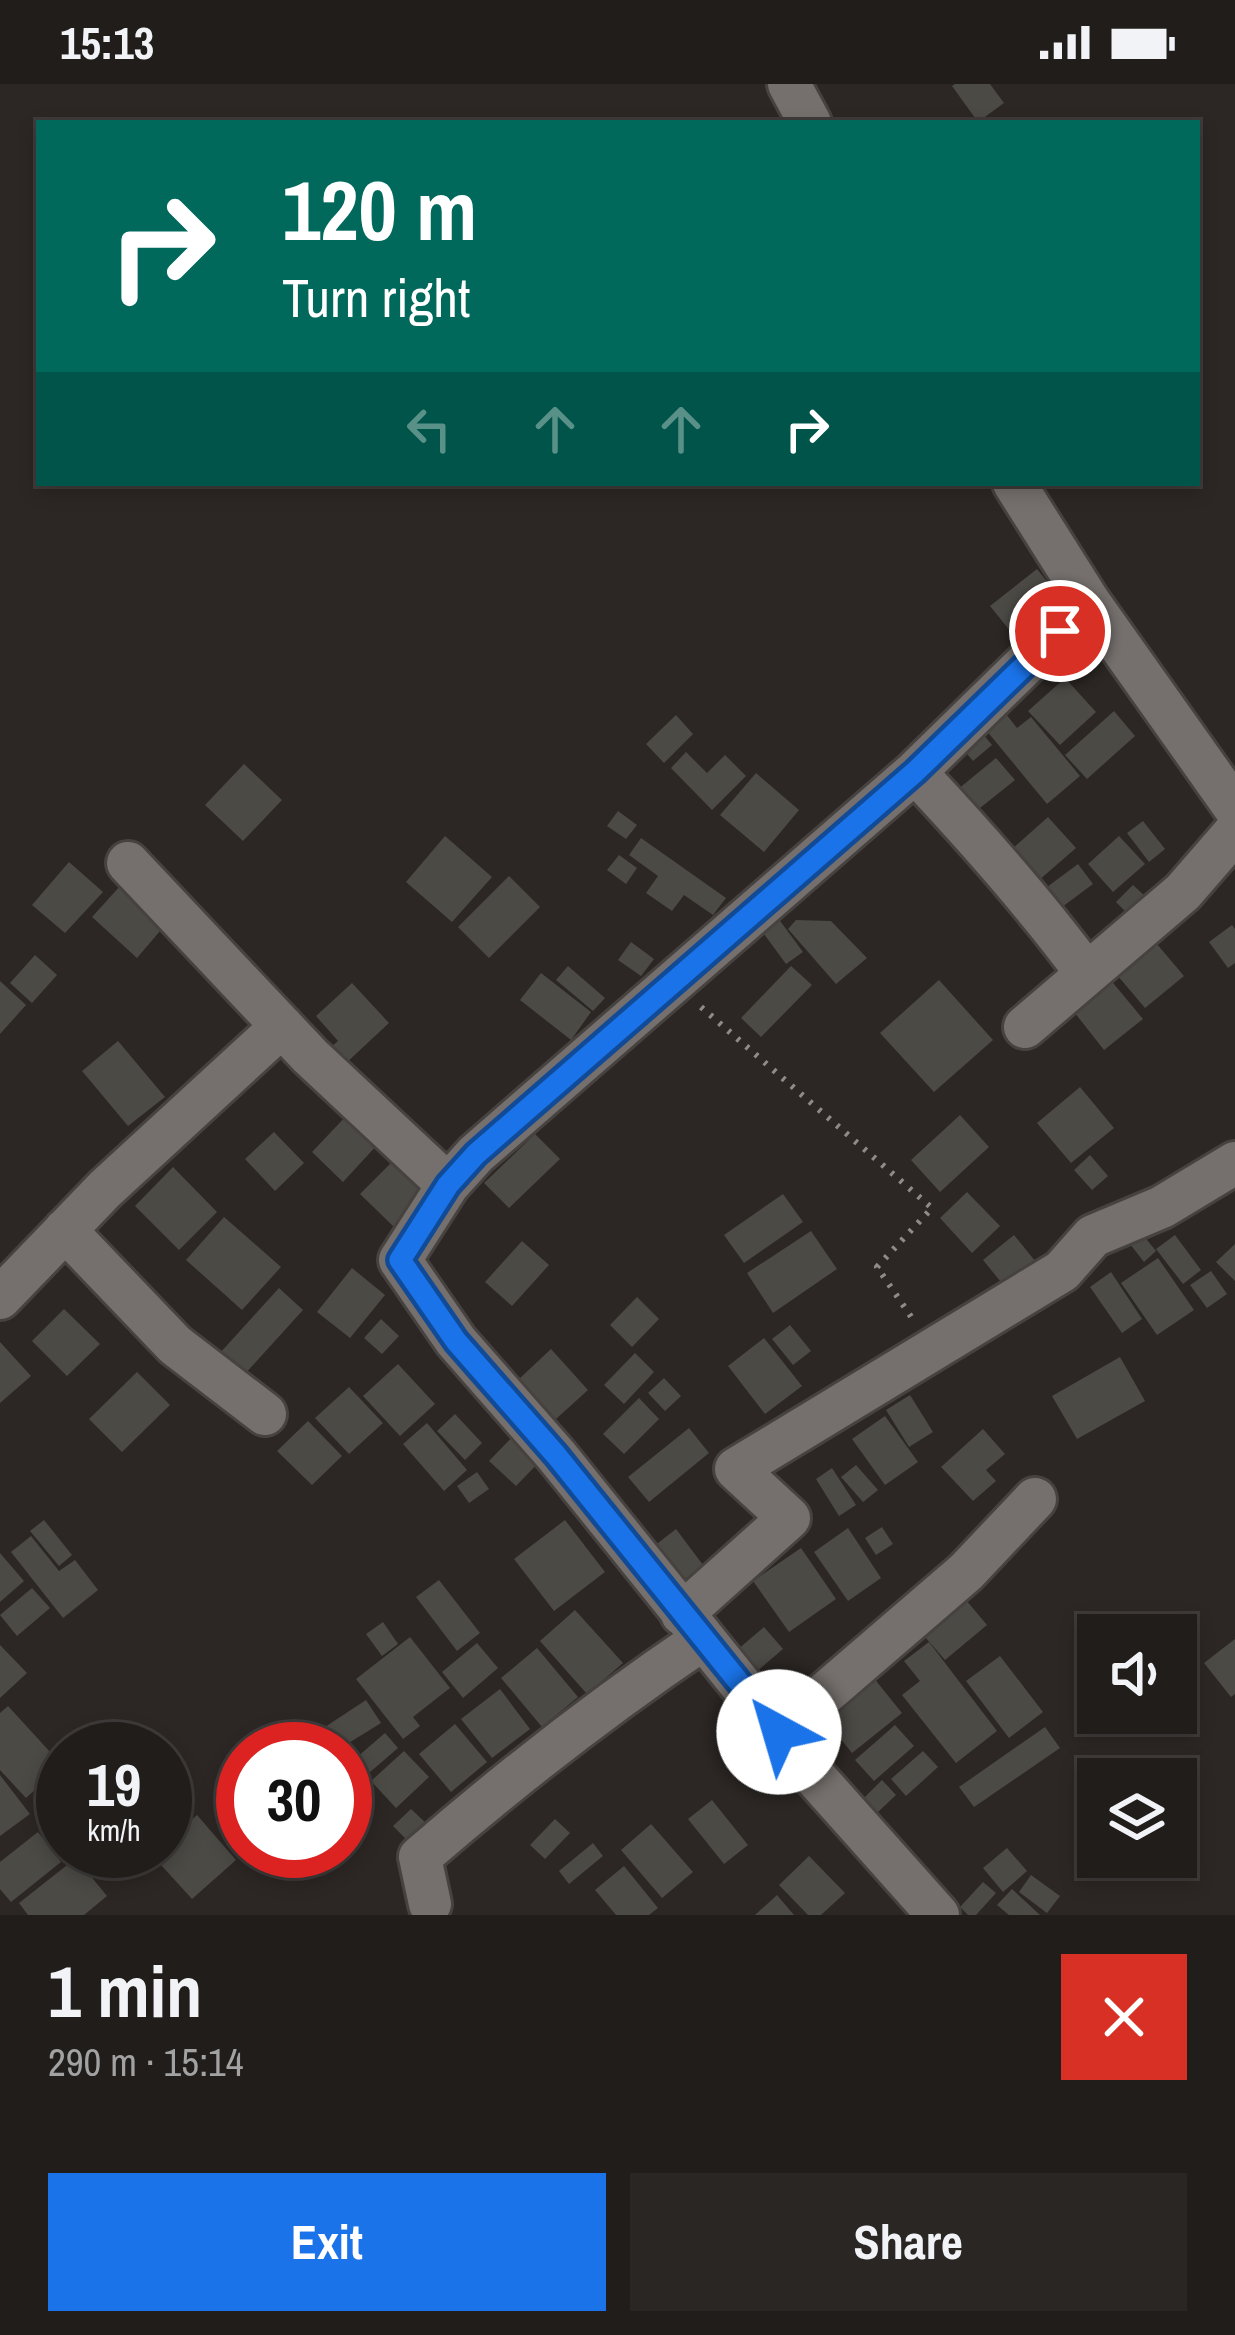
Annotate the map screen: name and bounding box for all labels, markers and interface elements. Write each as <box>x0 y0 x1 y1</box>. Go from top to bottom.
text: 15:13 <box>60 12 154 73</box>
text: 120 m <box>282 153 477 266</box>
icon: right <box>84 168 240 324</box>
text: Turn right <box>282 261 470 334</box>
icon: left <box>396 396 462 462</box>
icon: ahead <box>522 396 588 462</box>
icon: ahead <box>648 396 714 462</box>
icon: right <box>774 396 840 462</box>
pin <box>1009 580 1111 682</box>
icon: arrive <box>1027 598 1093 664</box>
map controls <box>1077 1614 1197 1878</box>
button: sound <box>1077 1614 1197 1734</box>
position arrow <box>716 1669 842 1795</box>
speed limit sign: 30 <box>216 1722 372 1878</box>
text: 19 <box>87 1744 141 1825</box>
button: layers <box>1077 1758 1197 1878</box>
text: km/h <box>87 1810 141 1850</box>
text: 1 min <box>48 1942 202 2039</box>
button: close <box>1061 1954 1187 2080</box>
text: 290 m · 15:14 <box>48 2036 244 2088</box>
button: Exit <box>48 2173 606 2311</box>
button: Share <box>630 2173 1187 2311</box>

